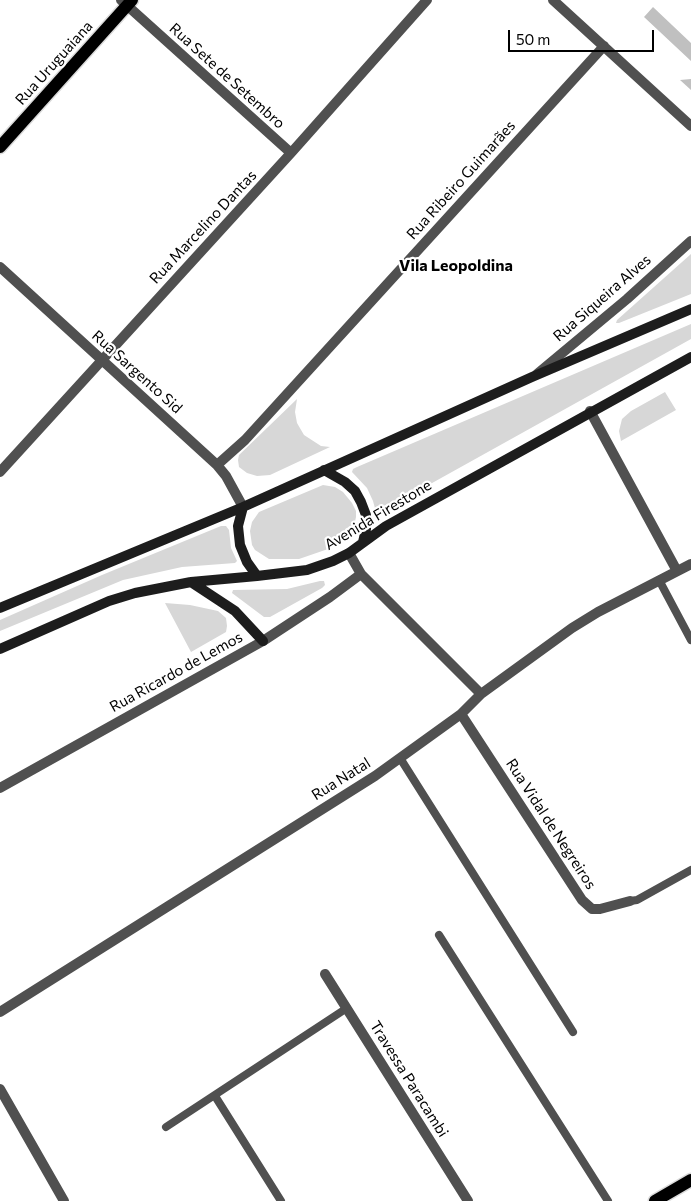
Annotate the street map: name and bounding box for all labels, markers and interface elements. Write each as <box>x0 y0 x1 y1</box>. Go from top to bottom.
street label: Rua Uruguaiana <box>12 17 96 109</box>
street label: Rua Sete de Setembro <box>166 19 288 133</box>
scale bar <box>511 20 657 52</box>
text: 50 m <box>516 30 550 48</box>
street label: Rua Ribeiro Guimarães <box>403 117 519 243</box>
street label: Rua Marcelino Dantas <box>146 167 260 287</box>
street label: Rua Siqueira Alves <box>549 251 655 345</box>
district label: Vila Leopoldina <box>399 256 513 276</box>
street label: Rua Sargento Sid <box>88 327 186 417</box>
street label: Avenida Firestone <box>321 476 435 554</box>
street label: Rua Ricardo de Lemos <box>106 628 246 716</box>
street label: Rua Natal <box>308 754 374 804</box>
street label: Rua Vidal de Negreiros <box>502 755 600 893</box>
street label: Travessa Paracambi <box>366 1018 452 1140</box>

